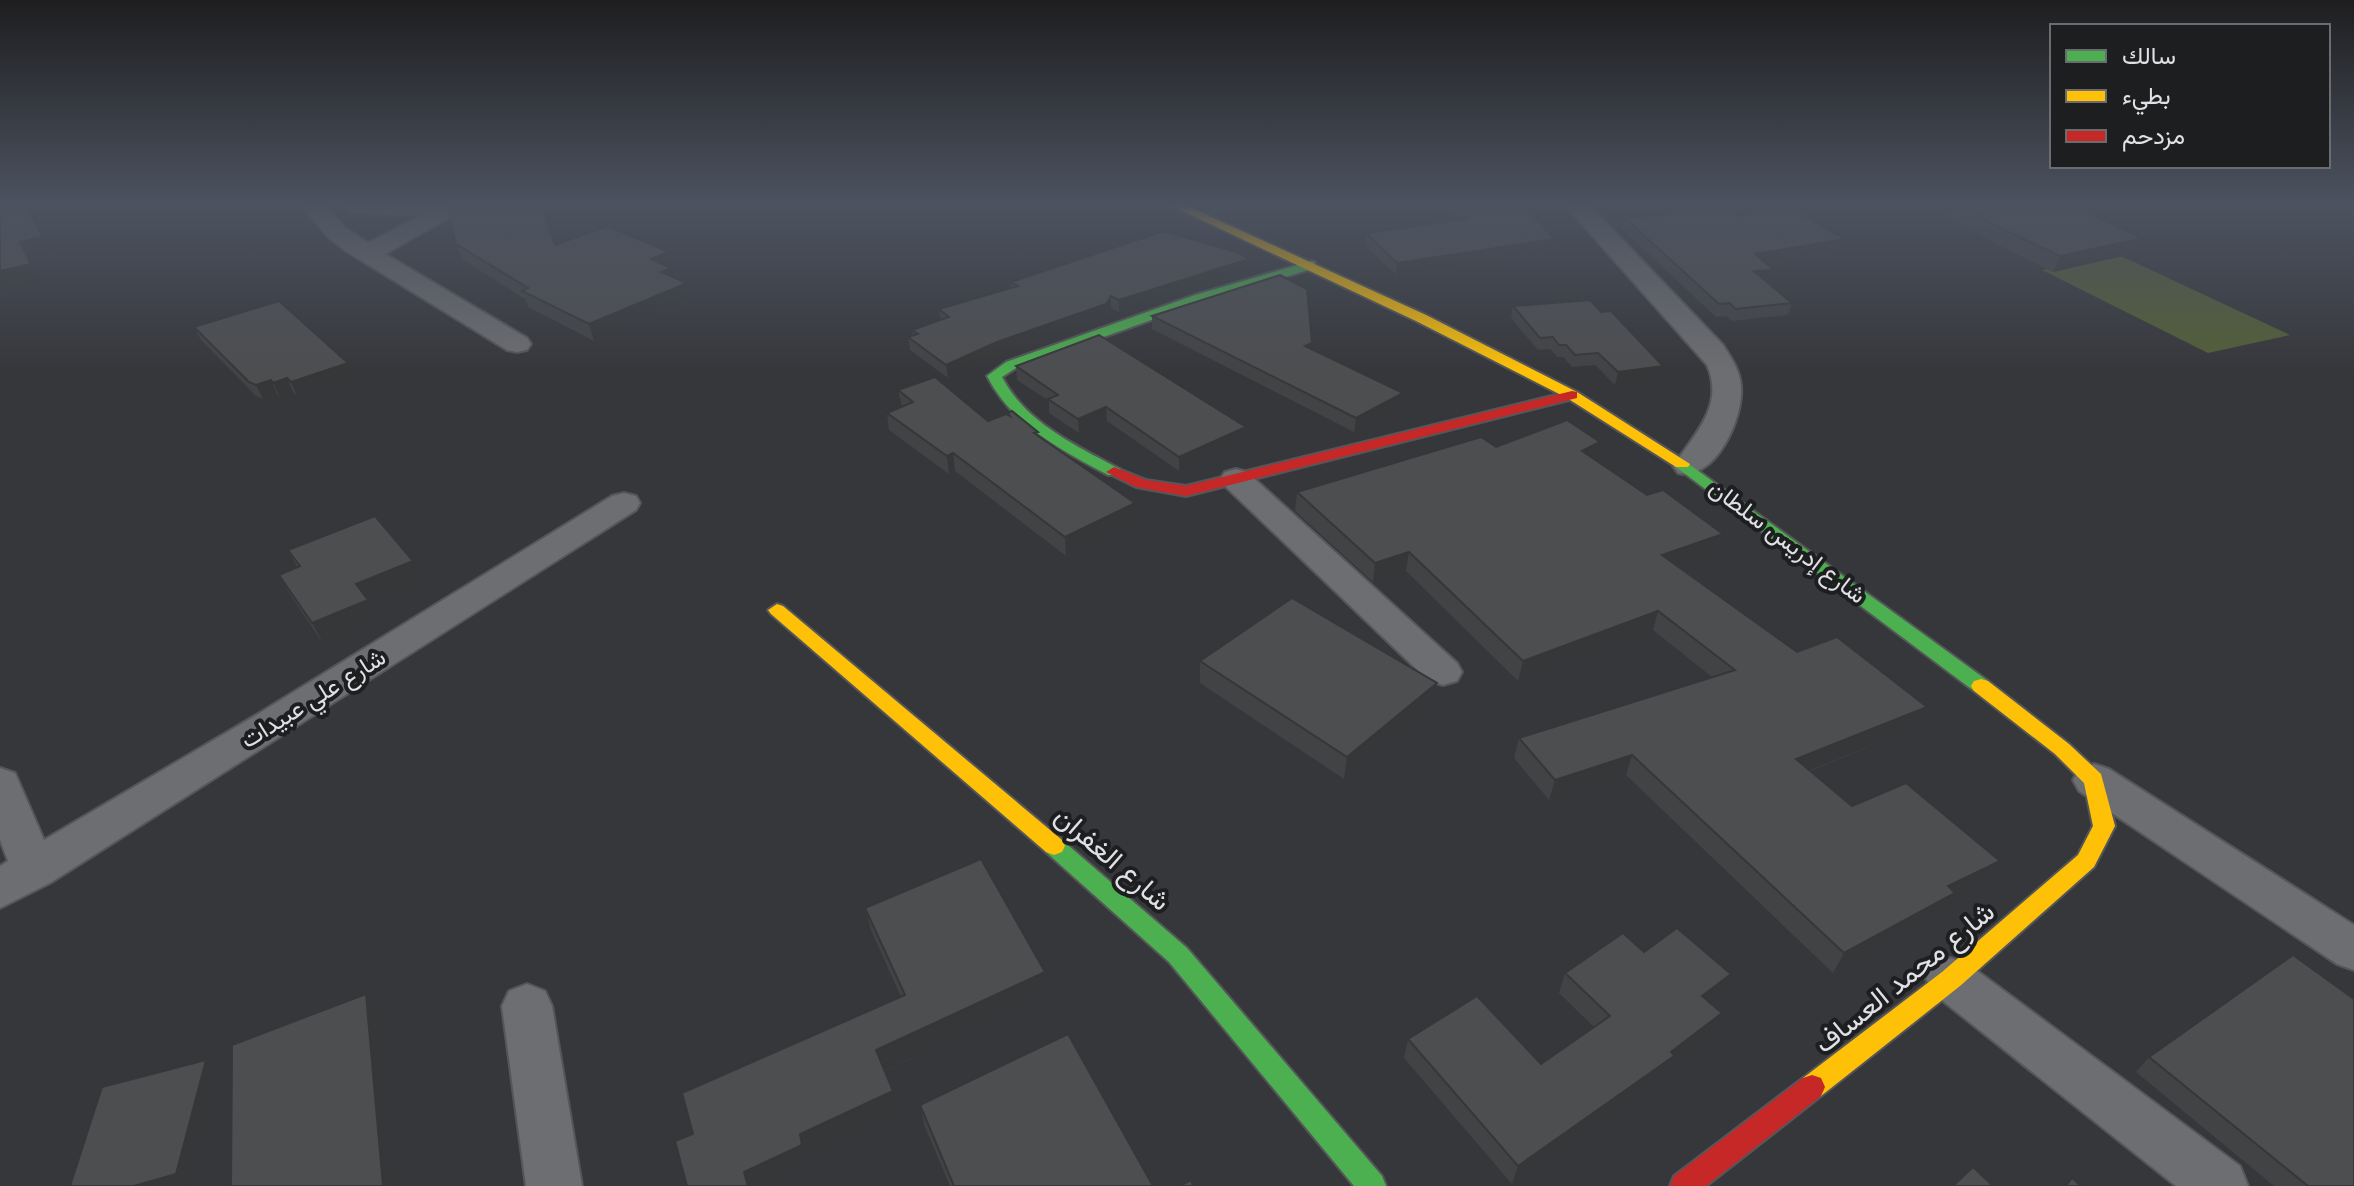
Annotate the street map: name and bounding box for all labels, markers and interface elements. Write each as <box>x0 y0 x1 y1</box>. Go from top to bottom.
legend <box>2050 24 2330 168</box>
text: سالك <box>2122 40 2176 71</box>
text: بطيء <box>2122 80 2171 115</box>
text: مزدحم <box>2122 120 2185 152</box>
street label: شارع إدريس سلطان <box>1703 472 1873 611</box>
street label: شارع علي عبيدات <box>235 641 394 758</box>
street label: شارع الغفران <box>1047 798 1179 919</box>
street label: شارع محمد العساف <box>1806 893 2002 1062</box>

